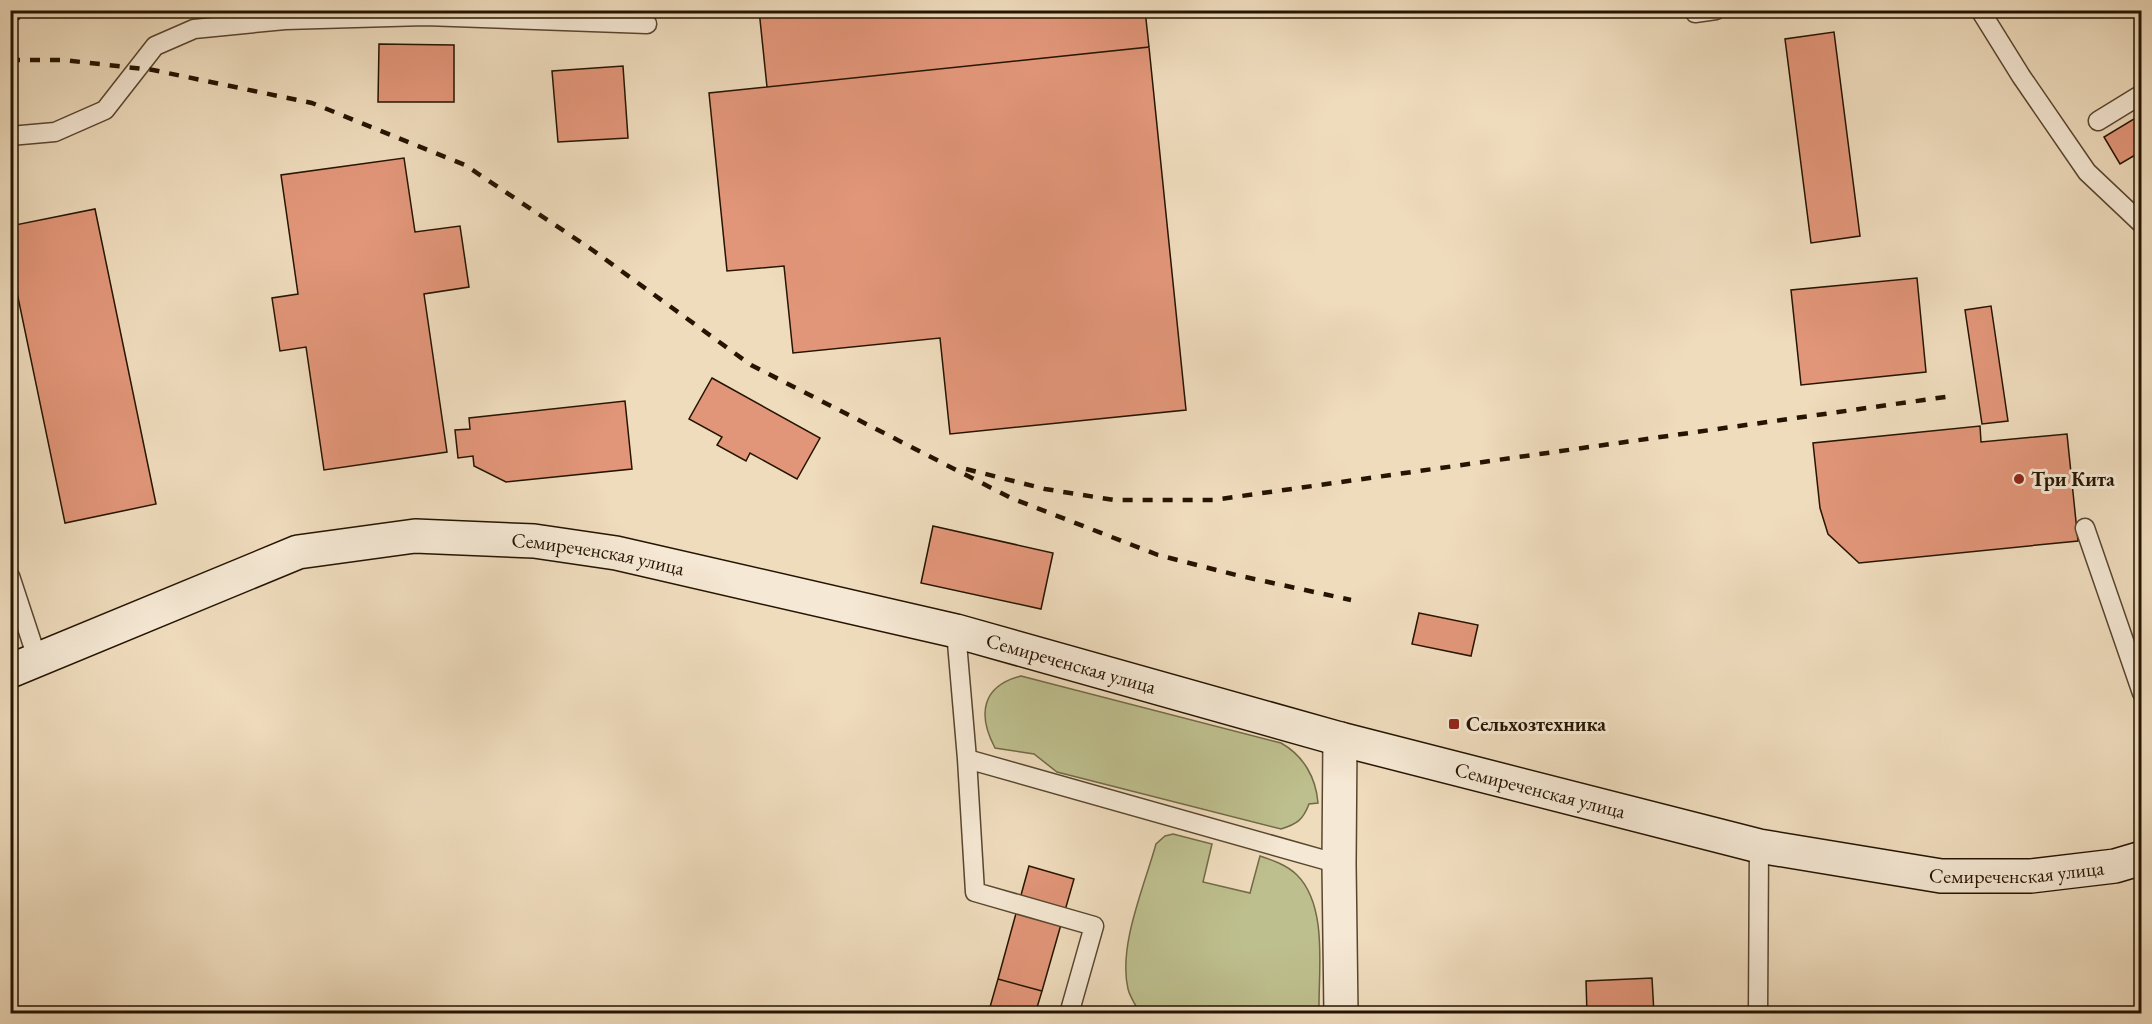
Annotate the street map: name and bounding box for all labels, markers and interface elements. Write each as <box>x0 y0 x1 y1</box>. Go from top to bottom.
place label: Три Кита <box>2031 466 2115 492</box>
marker: Три Кита <box>2012 472 2026 486</box>
street label: Семиреченская улица <box>511 527 687 581</box>
street label: Семиреченская улица <box>983 627 1159 700</box>
place label: Сельхозтехника <box>1466 711 1606 737</box>
marker: Сельхозтехника <box>1447 717 1461 731</box>
street label: Семиреченская улица <box>1452 756 1628 824</box>
street label: Семиреченская улица <box>1927 854 2105 889</box>

